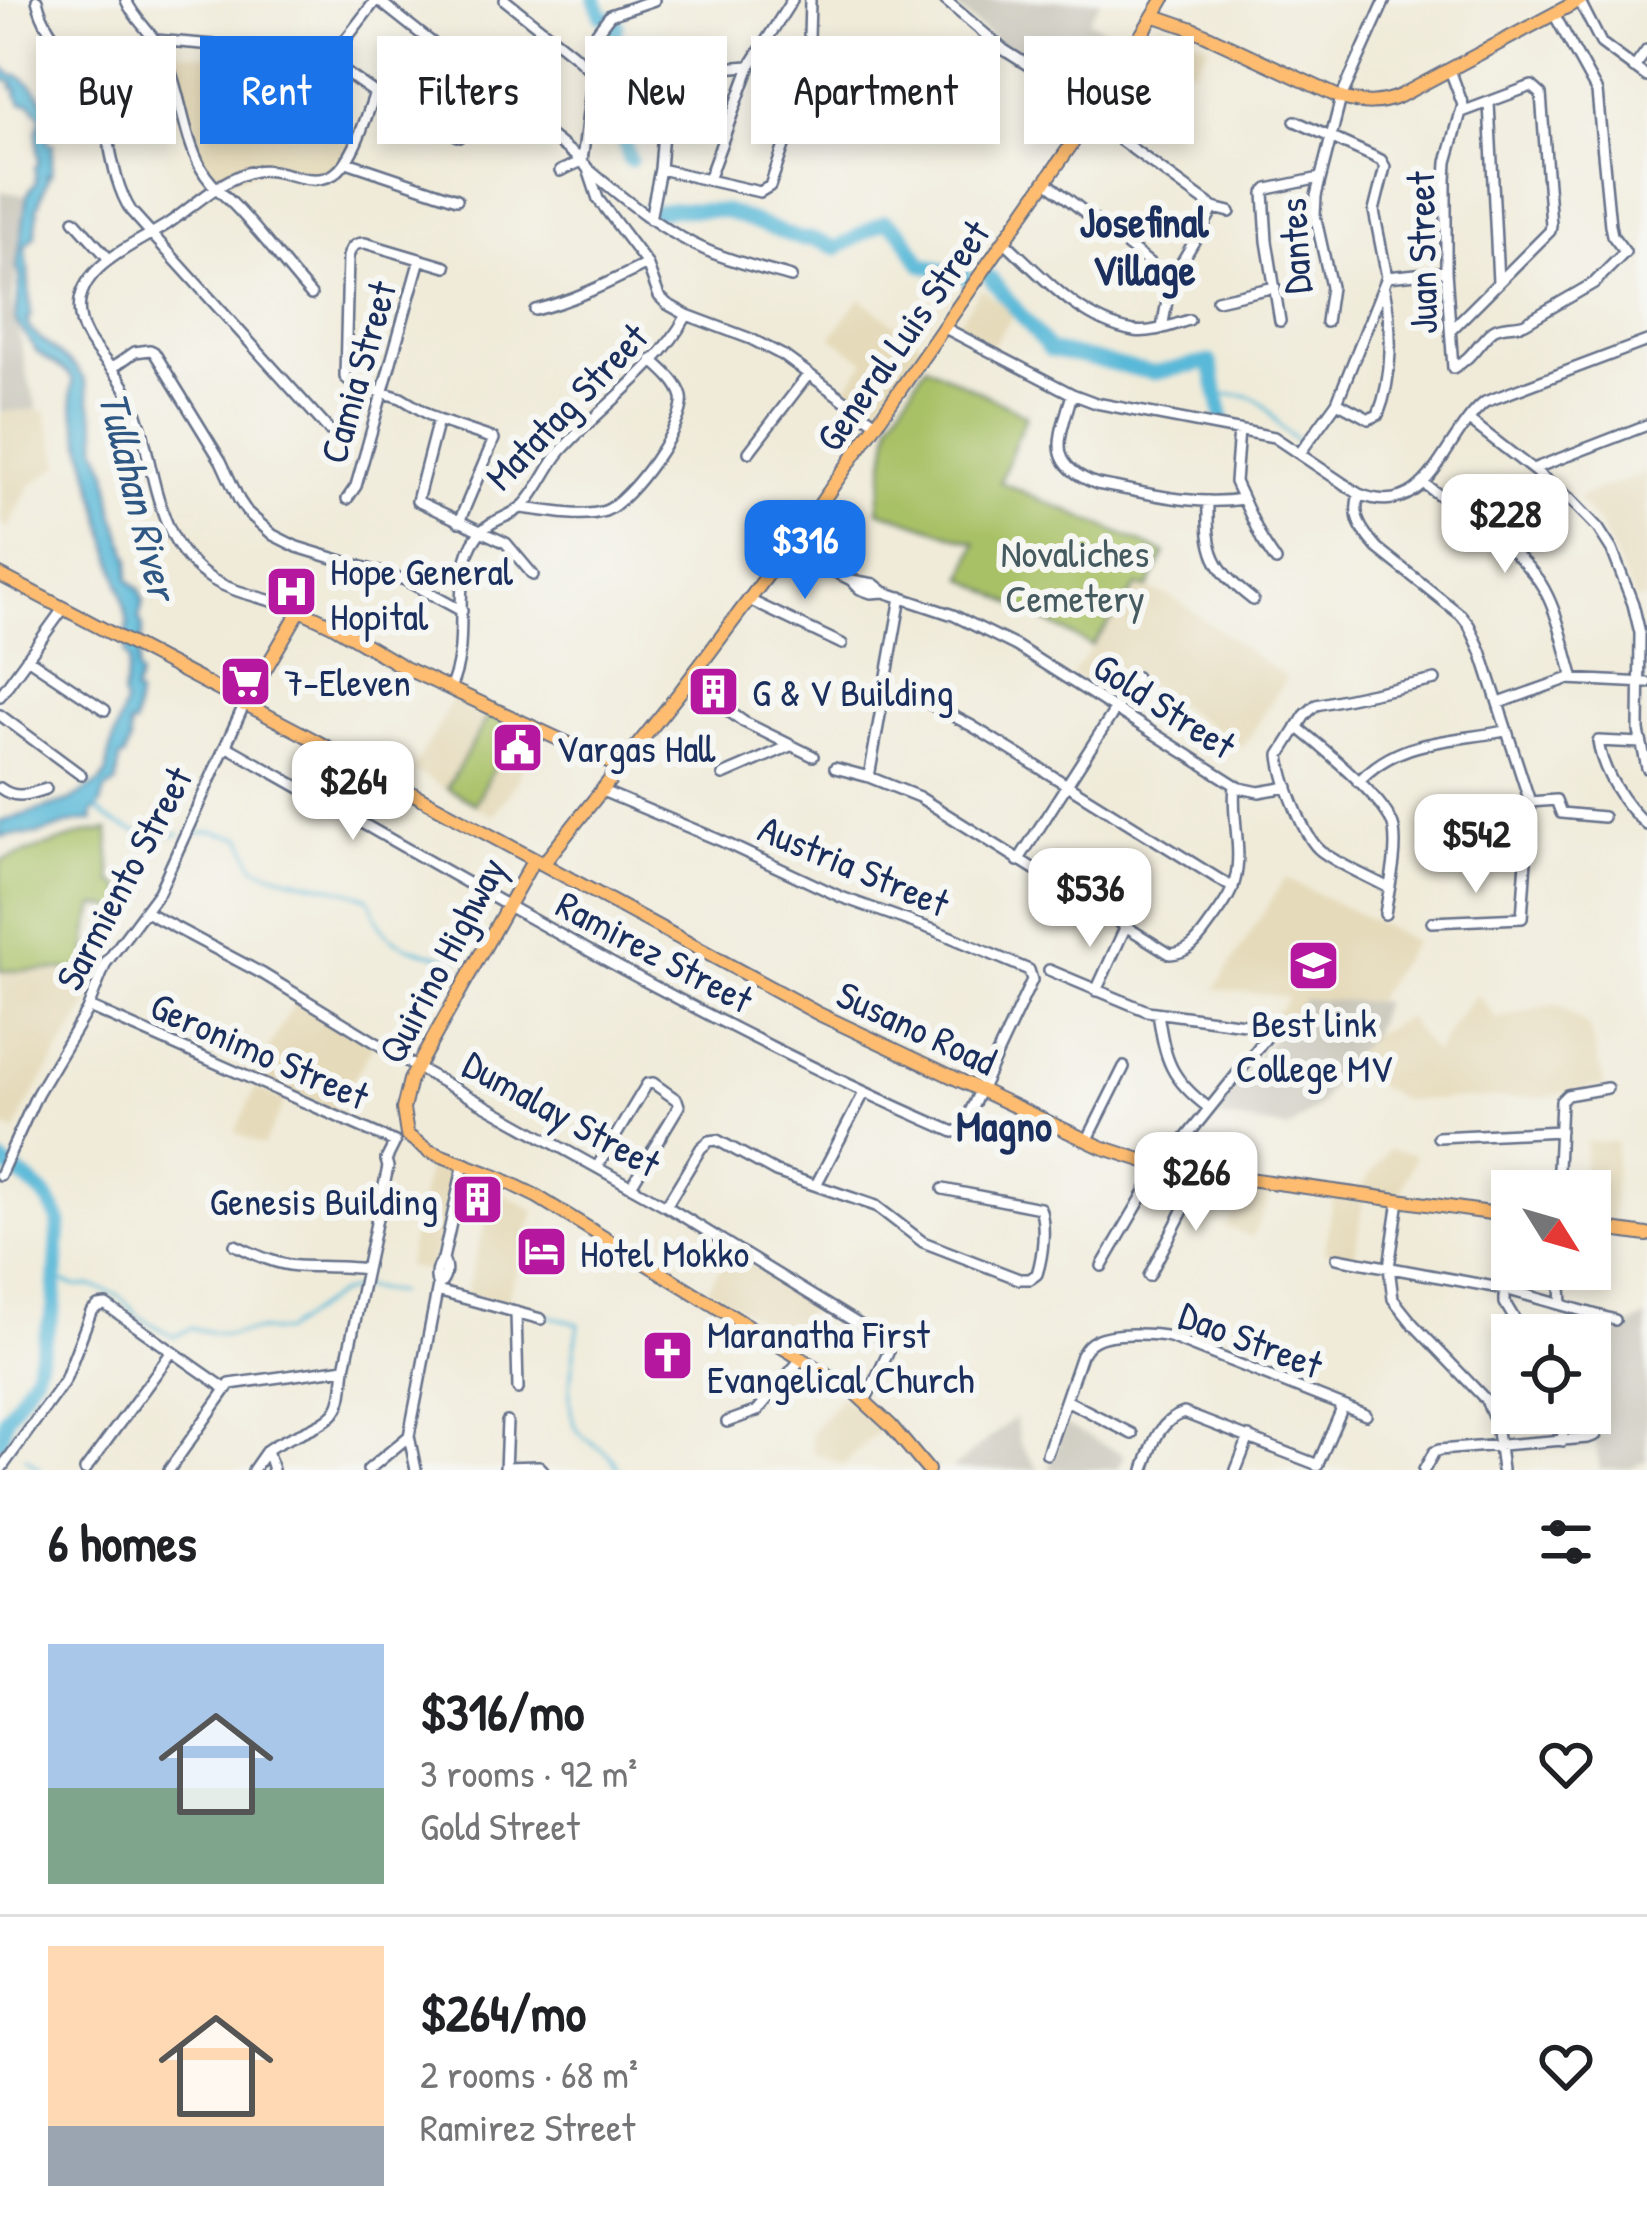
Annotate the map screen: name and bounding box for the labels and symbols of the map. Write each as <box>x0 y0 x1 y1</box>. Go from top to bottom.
street label: Juan Street <box>1393 171 1449 335</box>
district label: Josefinal Village <box>1080 193 1209 299</box>
street label: Dantes <box>1265 197 1323 295</box>
street label: General Luis Street <box>803 208 1002 461</box>
street label: Camia Street <box>306 274 408 469</box>
street label: Matatag Street <box>473 311 659 501</box>
water label: Tullahan River <box>86 385 193 609</box>
pin: $228 <box>1434 474 1576 576</box>
pin: $316 <box>734 500 876 602</box>
park label: Novaliches Cemetery <box>1001 526 1149 624</box>
place label: Hope General Hopital <box>330 544 514 642</box>
hospital icon: Hope General Hopital <box>263 564 319 620</box>
street label: Gold Street <box>1084 639 1247 771</box>
supermarket icon: 7-Eleven <box>217 653 273 709</box>
place label: 7-Eleven <box>284 655 411 708</box>
building icon: G & V Building <box>685 663 741 719</box>
place label: G & V Building <box>752 665 954 718</box>
public building icon: Vargas Hall <box>489 719 545 775</box>
place label: Vargas Hall <box>556 721 715 774</box>
pin: $264 <box>282 741 424 843</box>
street label: Sarmiento Street <box>42 757 204 999</box>
pin: $542 <box>1405 794 1547 896</box>
street label: Austria Street <box>751 801 958 929</box>
street label: Quirino Highway <box>364 848 518 1072</box>
pin: $536 <box>1019 848 1161 950</box>
street label: Ramirez Street <box>548 877 763 1025</box>
school or university icon: Best link College MV <box>1286 937 1342 993</box>
street label: Susano Road <box>829 967 1005 1087</box>
street label: Geronimo Street <box>143 978 378 1122</box>
place label: Best link College MV <box>1236 996 1392 1094</box>
street label: Dumalay Street <box>454 1037 671 1189</box>
district label: Magno <box>956 1097 1052 1155</box>
pin: $266 <box>1125 1132 1267 1234</box>
north arrow <box>1491 1170 1611 1290</box>
building icon: Genesis Building <box>449 1172 505 1228</box>
place label: Genesis Building <box>209 1174 438 1227</box>
hotel icon: Hotel Mokko <box>513 1224 569 1280</box>
place label: Hotel Mokko <box>580 1226 749 1279</box>
street label: Dao Street <box>1172 1288 1331 1391</box>
place label: Maranatha First Evangelical Church <box>707 1307 974 1405</box>
church icon: Maranatha First Evangelical Church <box>640 1327 696 1383</box>

